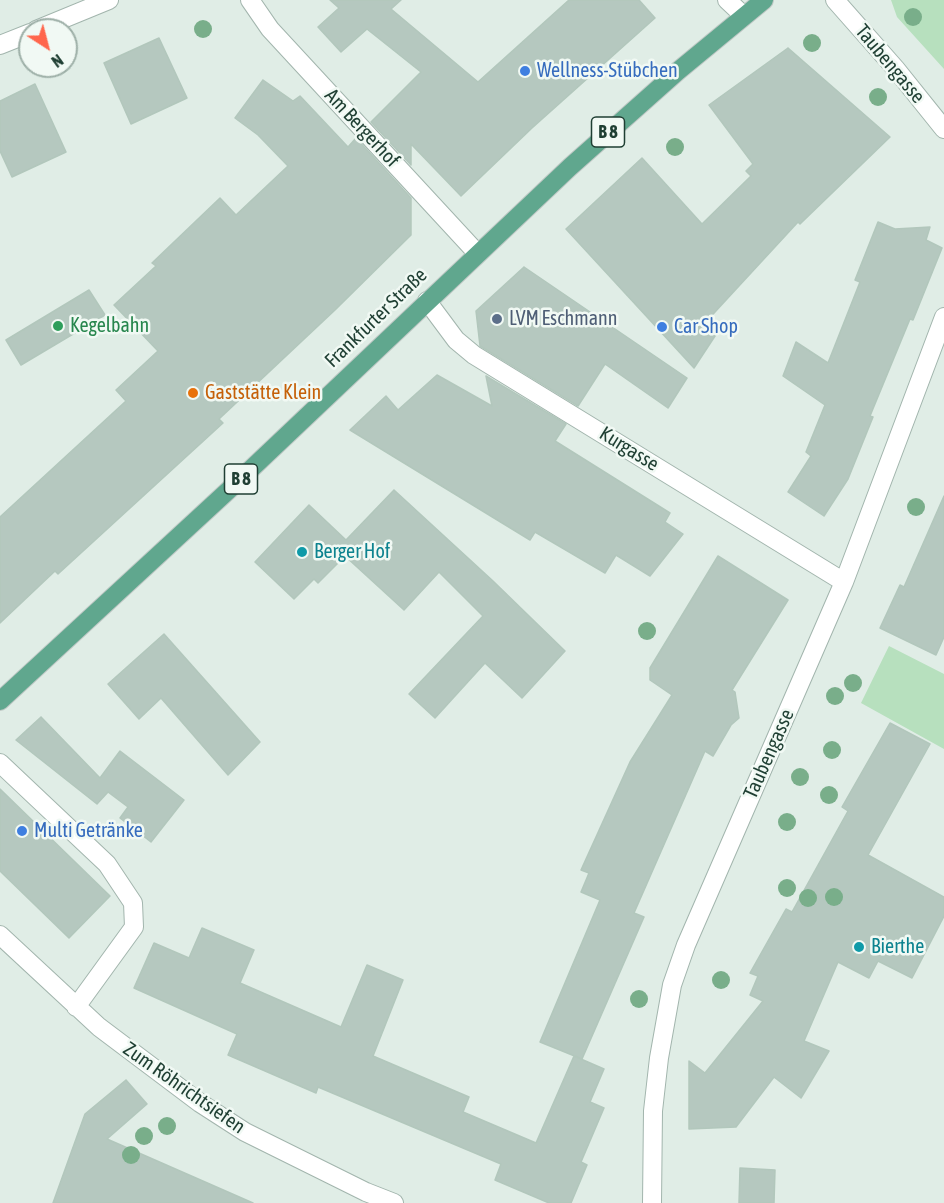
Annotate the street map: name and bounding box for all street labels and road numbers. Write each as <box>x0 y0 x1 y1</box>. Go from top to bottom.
street label: Taubengasse <box>850 20 930 108</box>
street label: Am Bergerhof <box>320 84 404 172</box>
road number: B 8 <box>592 117 624 147</box>
street label: Frankfurter Straße <box>320 263 432 373</box>
street label: Kurgasse <box>595 422 663 476</box>
road number: B 8 <box>224 464 258 494</box>
street label: Taubengasse <box>739 706 799 802</box>
street label: Zum Röhrichtsiefen <box>118 1037 250 1139</box>

